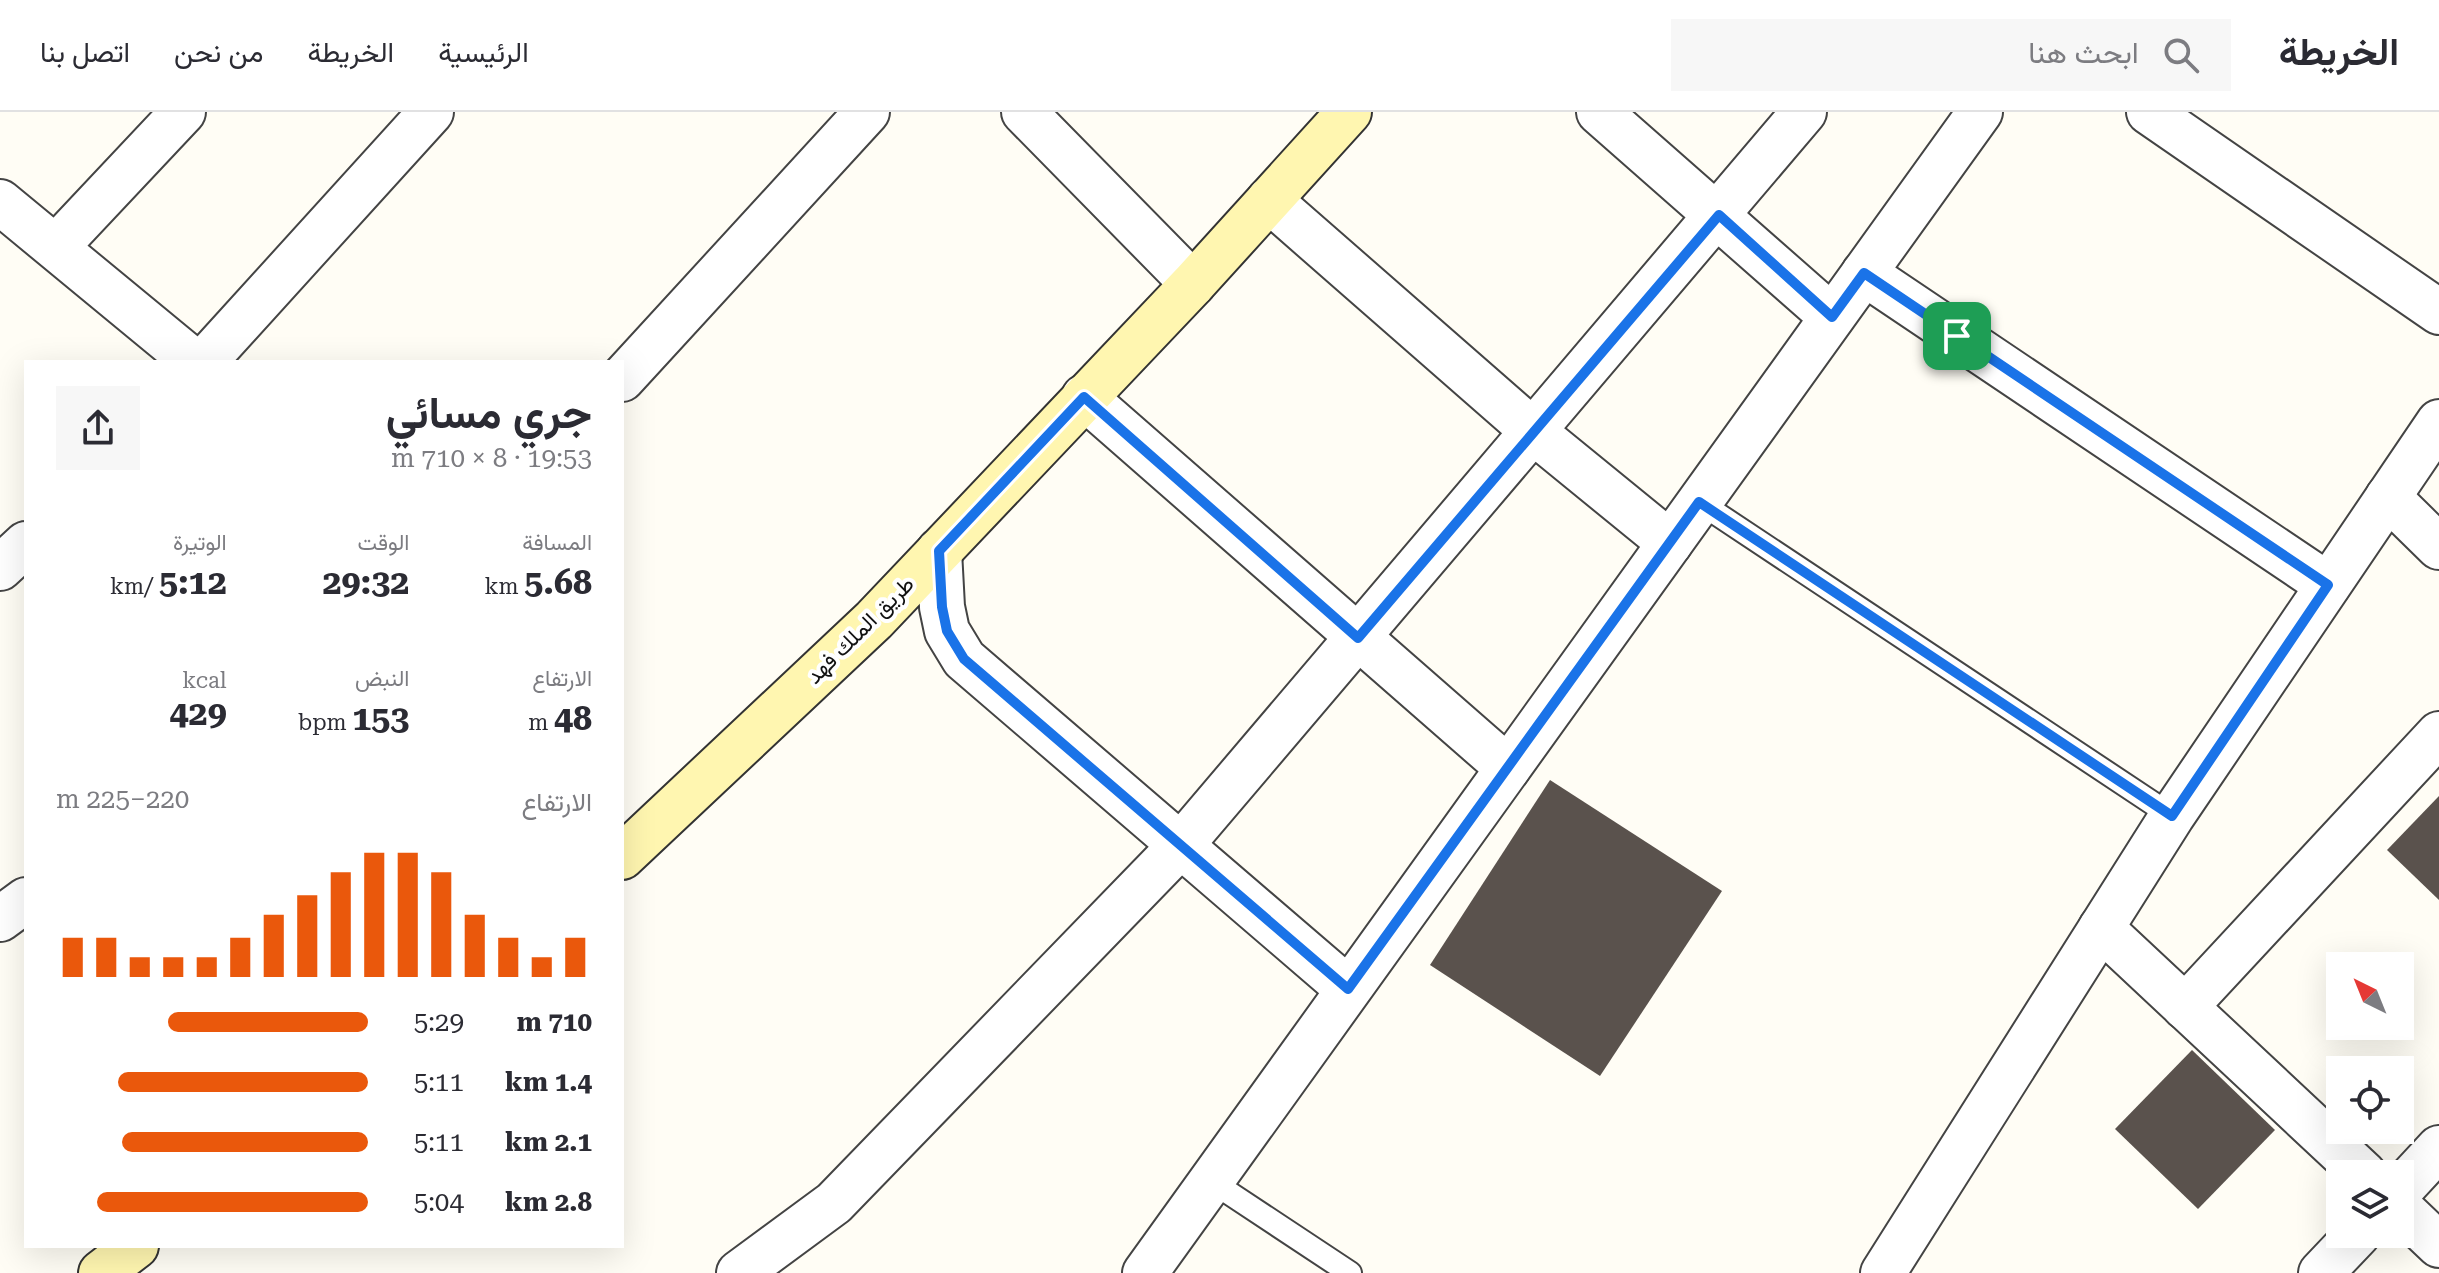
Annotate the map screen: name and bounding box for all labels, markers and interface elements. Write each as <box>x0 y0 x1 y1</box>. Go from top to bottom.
search box <box>1671 19 2231 91</box>
text: الخريطة <box>2279 30 2399 74</box>
icon: search <box>2159 33 2203 77</box>
text: ابحث هنا <box>2028 35 2139 70</box>
text: اتصل بنا <box>40 36 130 69</box>
text: من نحن <box>174 36 264 69</box>
text: الخريطة <box>308 36 394 69</box>
text: الرئيسية <box>438 36 529 69</box>
pin <box>1923 302 1991 370</box>
icon: arrive <box>1935 314 1979 358</box>
button: share <box>56 386 140 470</box>
text: جري مسائي <box>386 387 592 439</box>
text: 19:53 · 8 × 710 m <box>391 443 592 473</box>
text: الوتيرة <box>173 530 227 555</box>
text: الوقت <box>358 530 409 555</box>
text: المسافة <box>522 530 592 555</box>
text: 5:12 <box>159 562 227 602</box>
text: 29:32 <box>323 562 409 602</box>
text: 5.68 <box>524 562 592 602</box>
street label: طريق الملك فهد <box>801 571 920 690</box>
text: /km <box>110 574 159 599</box>
text: km <box>485 574 524 599</box>
text: النبض <box>355 666 409 691</box>
text: الارتفاع <box>532 666 592 691</box>
text: kcal <box>182 668 227 693</box>
text: 429 <box>170 693 227 733</box>
text: 153 <box>352 698 409 738</box>
text: 48 <box>554 698 592 738</box>
text: bpm <box>298 710 352 735</box>
text: m <box>528 710 554 735</box>
text: 220–225 m <box>56 784 189 814</box>
text: الارتفاع <box>521 787 592 817</box>
north arrow <box>2326 952 2414 1040</box>
map controls <box>2326 952 2414 1248</box>
text: 5:29 <box>414 1007 464 1037</box>
text: 710 m <box>517 1007 592 1037</box>
button: locate <box>2326 1056 2414 1144</box>
text: 5:11 <box>414 1067 464 1097</box>
text: 1.4 km <box>505 1067 592 1097</box>
text: 5:11 <box>414 1127 464 1157</box>
text: 2.1 km <box>505 1127 592 1157</box>
button: layers <box>2326 1160 2414 1248</box>
text: 5:04 <box>414 1187 464 1217</box>
text: 2.8 km <box>505 1187 592 1217</box>

